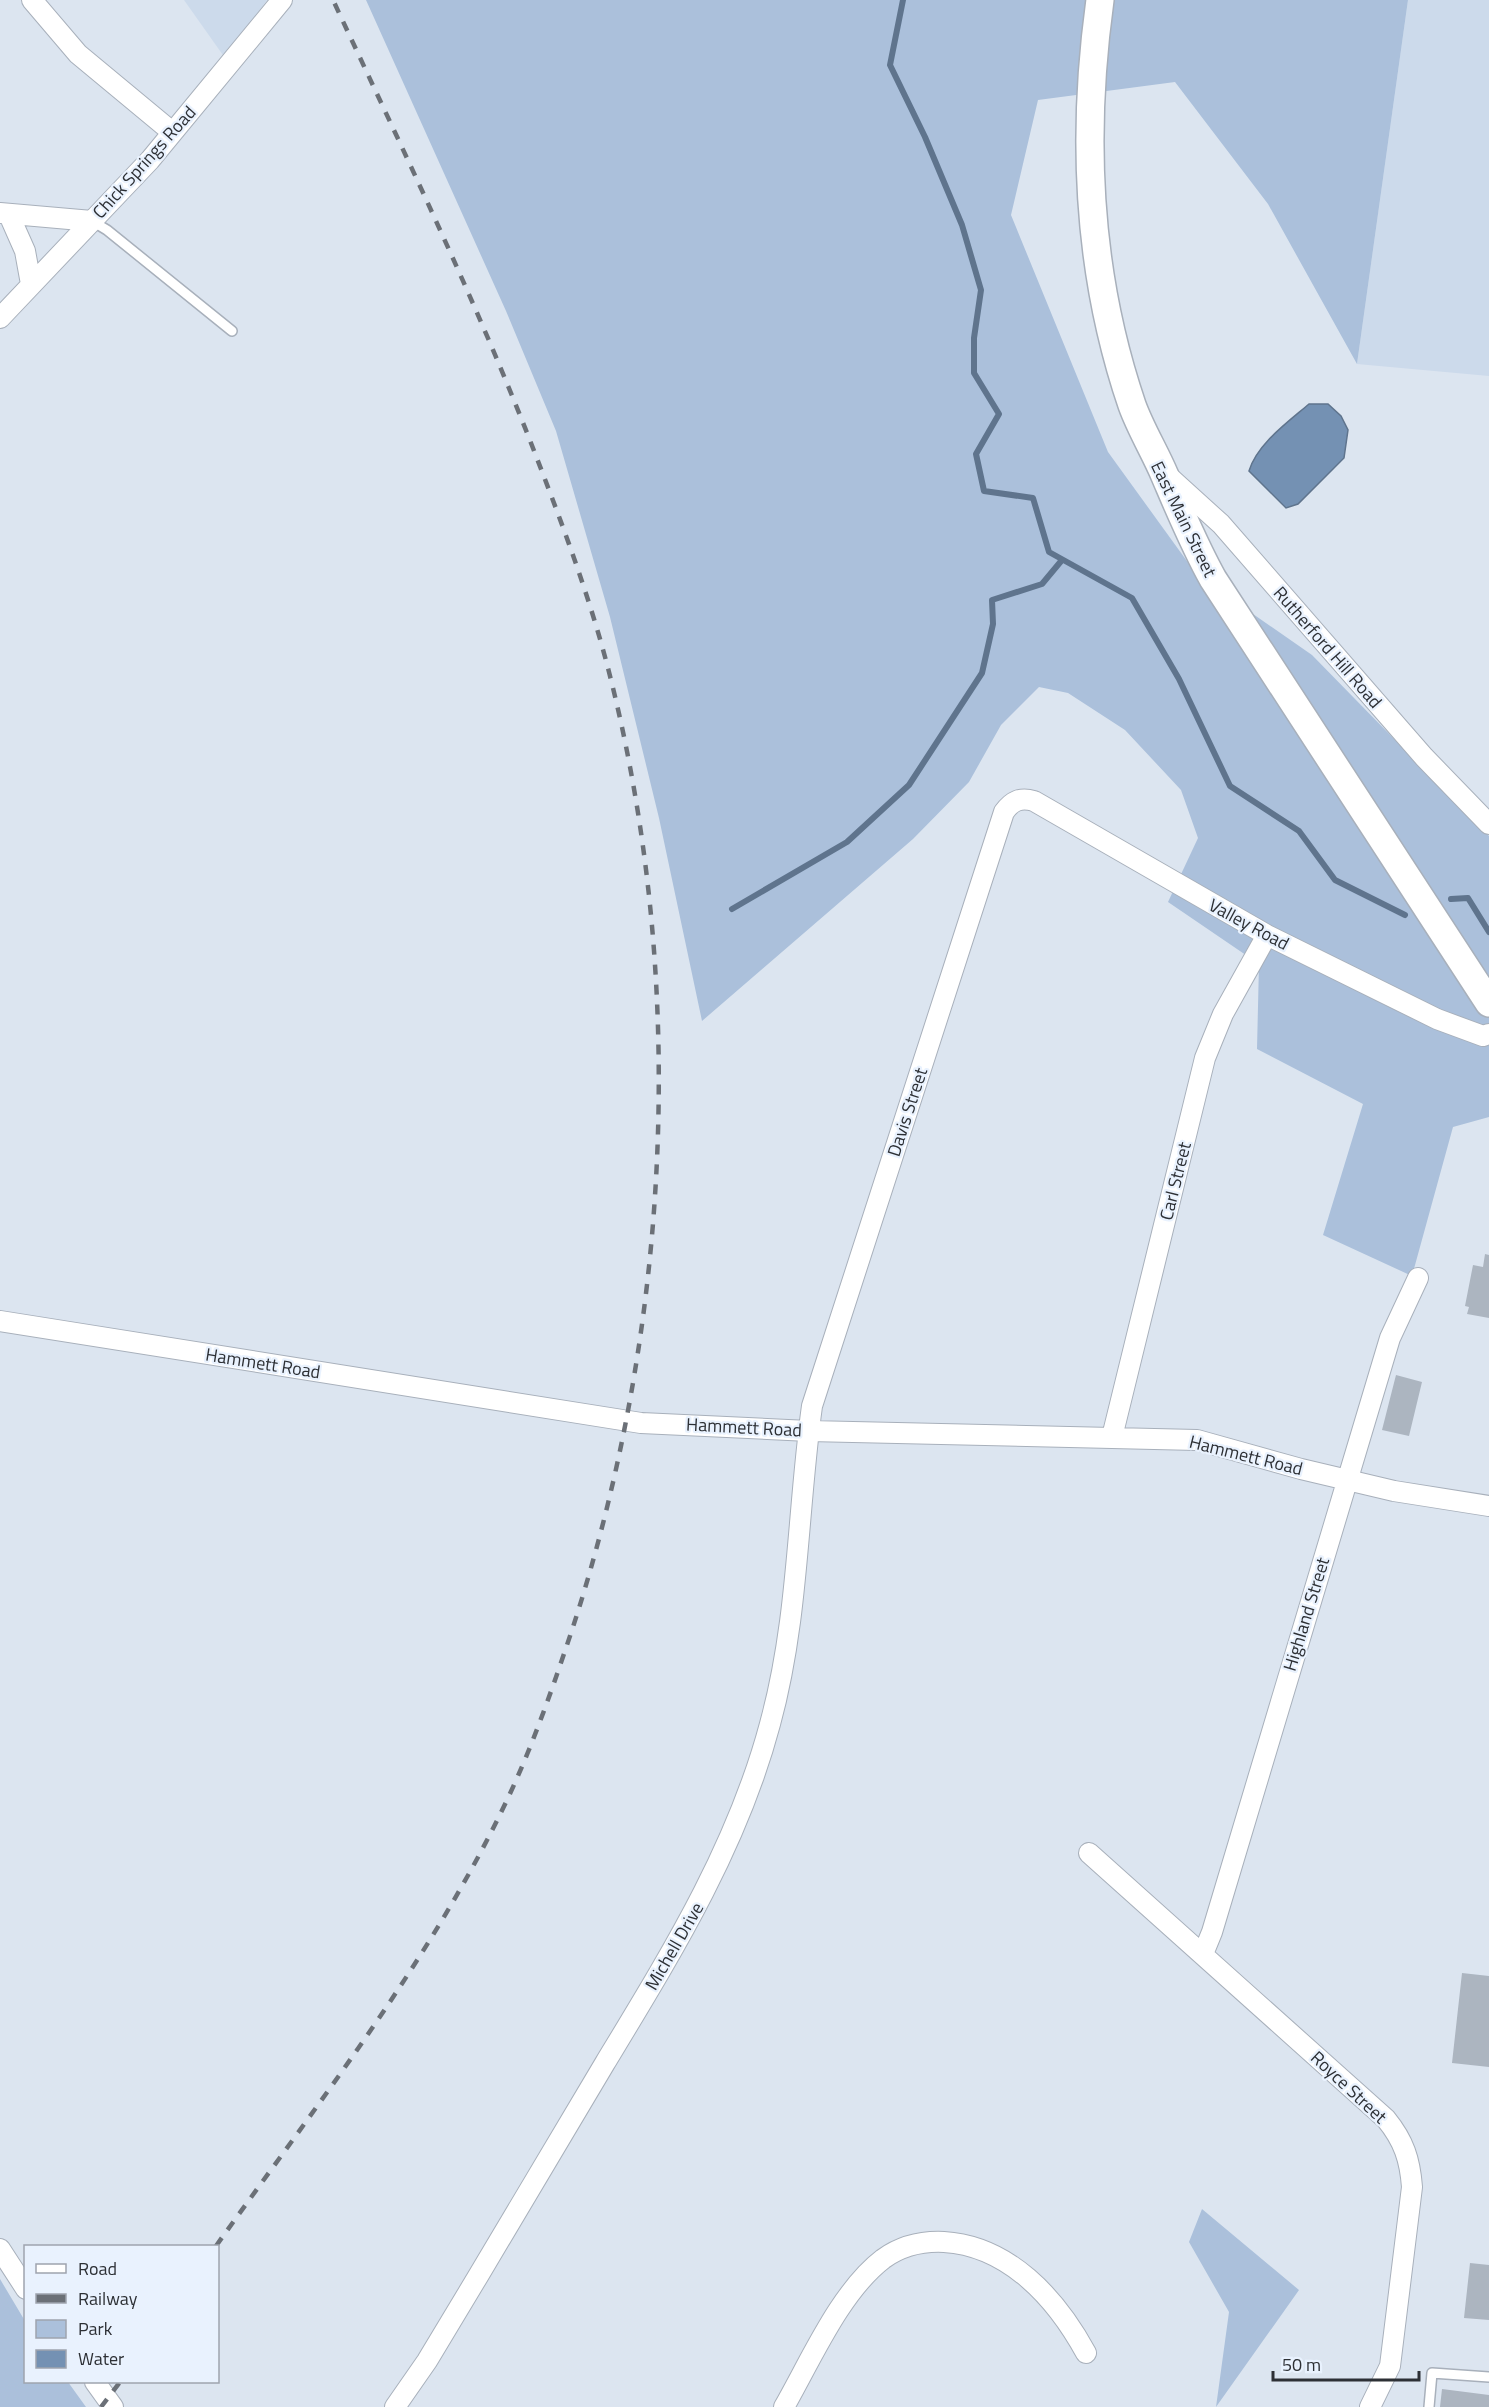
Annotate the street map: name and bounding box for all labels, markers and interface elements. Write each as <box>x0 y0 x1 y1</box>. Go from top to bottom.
street label: Chick Springs Road <box>86 100 202 224</box>
street label: East Main Street <box>1144 457 1224 582</box>
street label: Rutherford Hill Road <box>1267 580 1389 714</box>
street label: Valley Road <box>1204 891 1294 957</box>
street label: Davis Street <box>880 1063 934 1160</box>
street label: Carl Street <box>1152 1138 1198 1223</box>
street label: Hammett Road <box>204 1341 322 1385</box>
street label: Hammett Road <box>685 1410 803 1444</box>
street label: Hammett Road <box>1187 1428 1305 1482</box>
street label: Highland Street <box>1276 1553 1336 1674</box>
street label: Michell Drive <box>638 1897 710 1995</box>
street label: Royce Street <box>1305 2044 1394 2130</box>
legend <box>24 2245 219 2383</box>
text: Road <box>78 2255 117 2282</box>
text: Railway <box>78 2285 138 2312</box>
text: Park <box>78 2315 113 2342</box>
scale bar <box>1273 2344 1418 2382</box>
text: Water <box>78 2345 124 2372</box>
text: 50 m <box>1282 2351 1321 2378</box>

